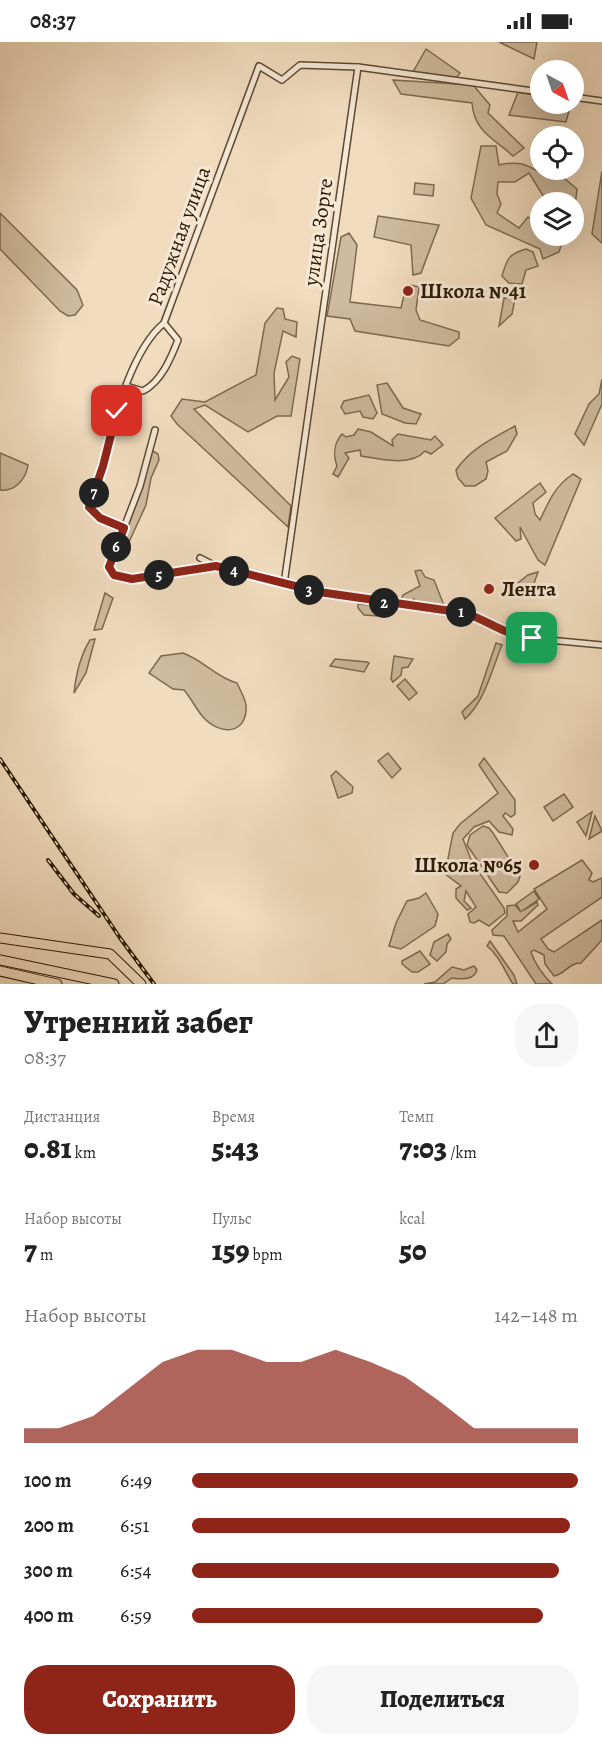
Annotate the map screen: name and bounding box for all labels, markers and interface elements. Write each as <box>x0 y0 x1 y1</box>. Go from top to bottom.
text: 08:37 <box>30 6 76 36</box>
north arrow <box>530 60 584 114</box>
map controls <box>530 60 584 246</box>
button: locate <box>530 126 584 180</box>
street label: Радужная улица <box>141 162 217 310</box>
street label: улица Зорге <box>296 176 339 289</box>
button: layers <box>530 192 584 246</box>
place label: Школа №41 <box>420 277 527 305</box>
marker: Школа №41 <box>401 284 415 298</box>
pin <box>91 385 142 436</box>
icon: check <box>100 394 133 427</box>
pin: 7 <box>79 478 109 508</box>
text: 7 <box>91 482 97 504</box>
pin: 6 <box>101 532 131 562</box>
text: 6 <box>112 536 120 558</box>
pin: 4 <box>219 556 249 586</box>
pin: 5 <box>144 560 174 590</box>
text: 4 <box>230 560 238 582</box>
text: 5 <box>156 564 162 586</box>
pin: 3 <box>294 575 324 605</box>
place label: Лента <box>501 575 556 603</box>
text: 3 <box>306 579 312 601</box>
marker: Лента <box>482 582 496 596</box>
pin: 2 <box>369 588 399 618</box>
text: 2 <box>380 592 388 614</box>
pin: 1 <box>446 597 476 627</box>
text: 1 <box>458 601 464 623</box>
pin <box>506 612 557 663</box>
icon: arrive <box>515 621 548 654</box>
place label: Школа №65 <box>414 851 522 879</box>
marker: Школа №65 <box>527 858 541 872</box>
text: Утренний забег <box>24 999 253 1044</box>
button: share <box>515 1004 578 1067</box>
text: 08:37 <box>24 1044 66 1071</box>
text: Дистанция <box>24 1106 100 1128</box>
text: Время <box>212 1106 255 1128</box>
text: Темп <box>399 1106 434 1128</box>
text: 0.81 <box>24 1128 72 1168</box>
text: 5:43 <box>212 1128 259 1168</box>
text: 7:03 <box>399 1128 447 1168</box>
text: km <box>72 1142 96 1164</box>
text: /km <box>447 1142 477 1164</box>
text: Набор высоты <box>24 1208 122 1230</box>
text: Пульс <box>212 1208 252 1230</box>
text: kcal <box>399 1208 425 1230</box>
text: 7 <box>24 1230 37 1270</box>
text: 159 <box>212 1230 249 1270</box>
text: 50 <box>399 1230 427 1270</box>
text: m <box>37 1244 53 1266</box>
text: bpm <box>249 1244 283 1266</box>
text: Набор высоты <box>24 1302 147 1329</box>
text: 142–148 m <box>494 1302 578 1329</box>
text: 100 m <box>24 1467 72 1494</box>
text: 6:49 <box>120 1467 152 1494</box>
text: 200 m <box>24 1512 74 1539</box>
text: 6:51 <box>120 1512 149 1539</box>
text: 300 m <box>24 1557 73 1584</box>
text: 6:54 <box>120 1557 152 1584</box>
text: 400 m <box>24 1602 74 1629</box>
text: 6:59 <box>120 1602 152 1629</box>
button: Сохранить <box>24 1665 295 1734</box>
button: Поделиться <box>307 1665 578 1734</box>

